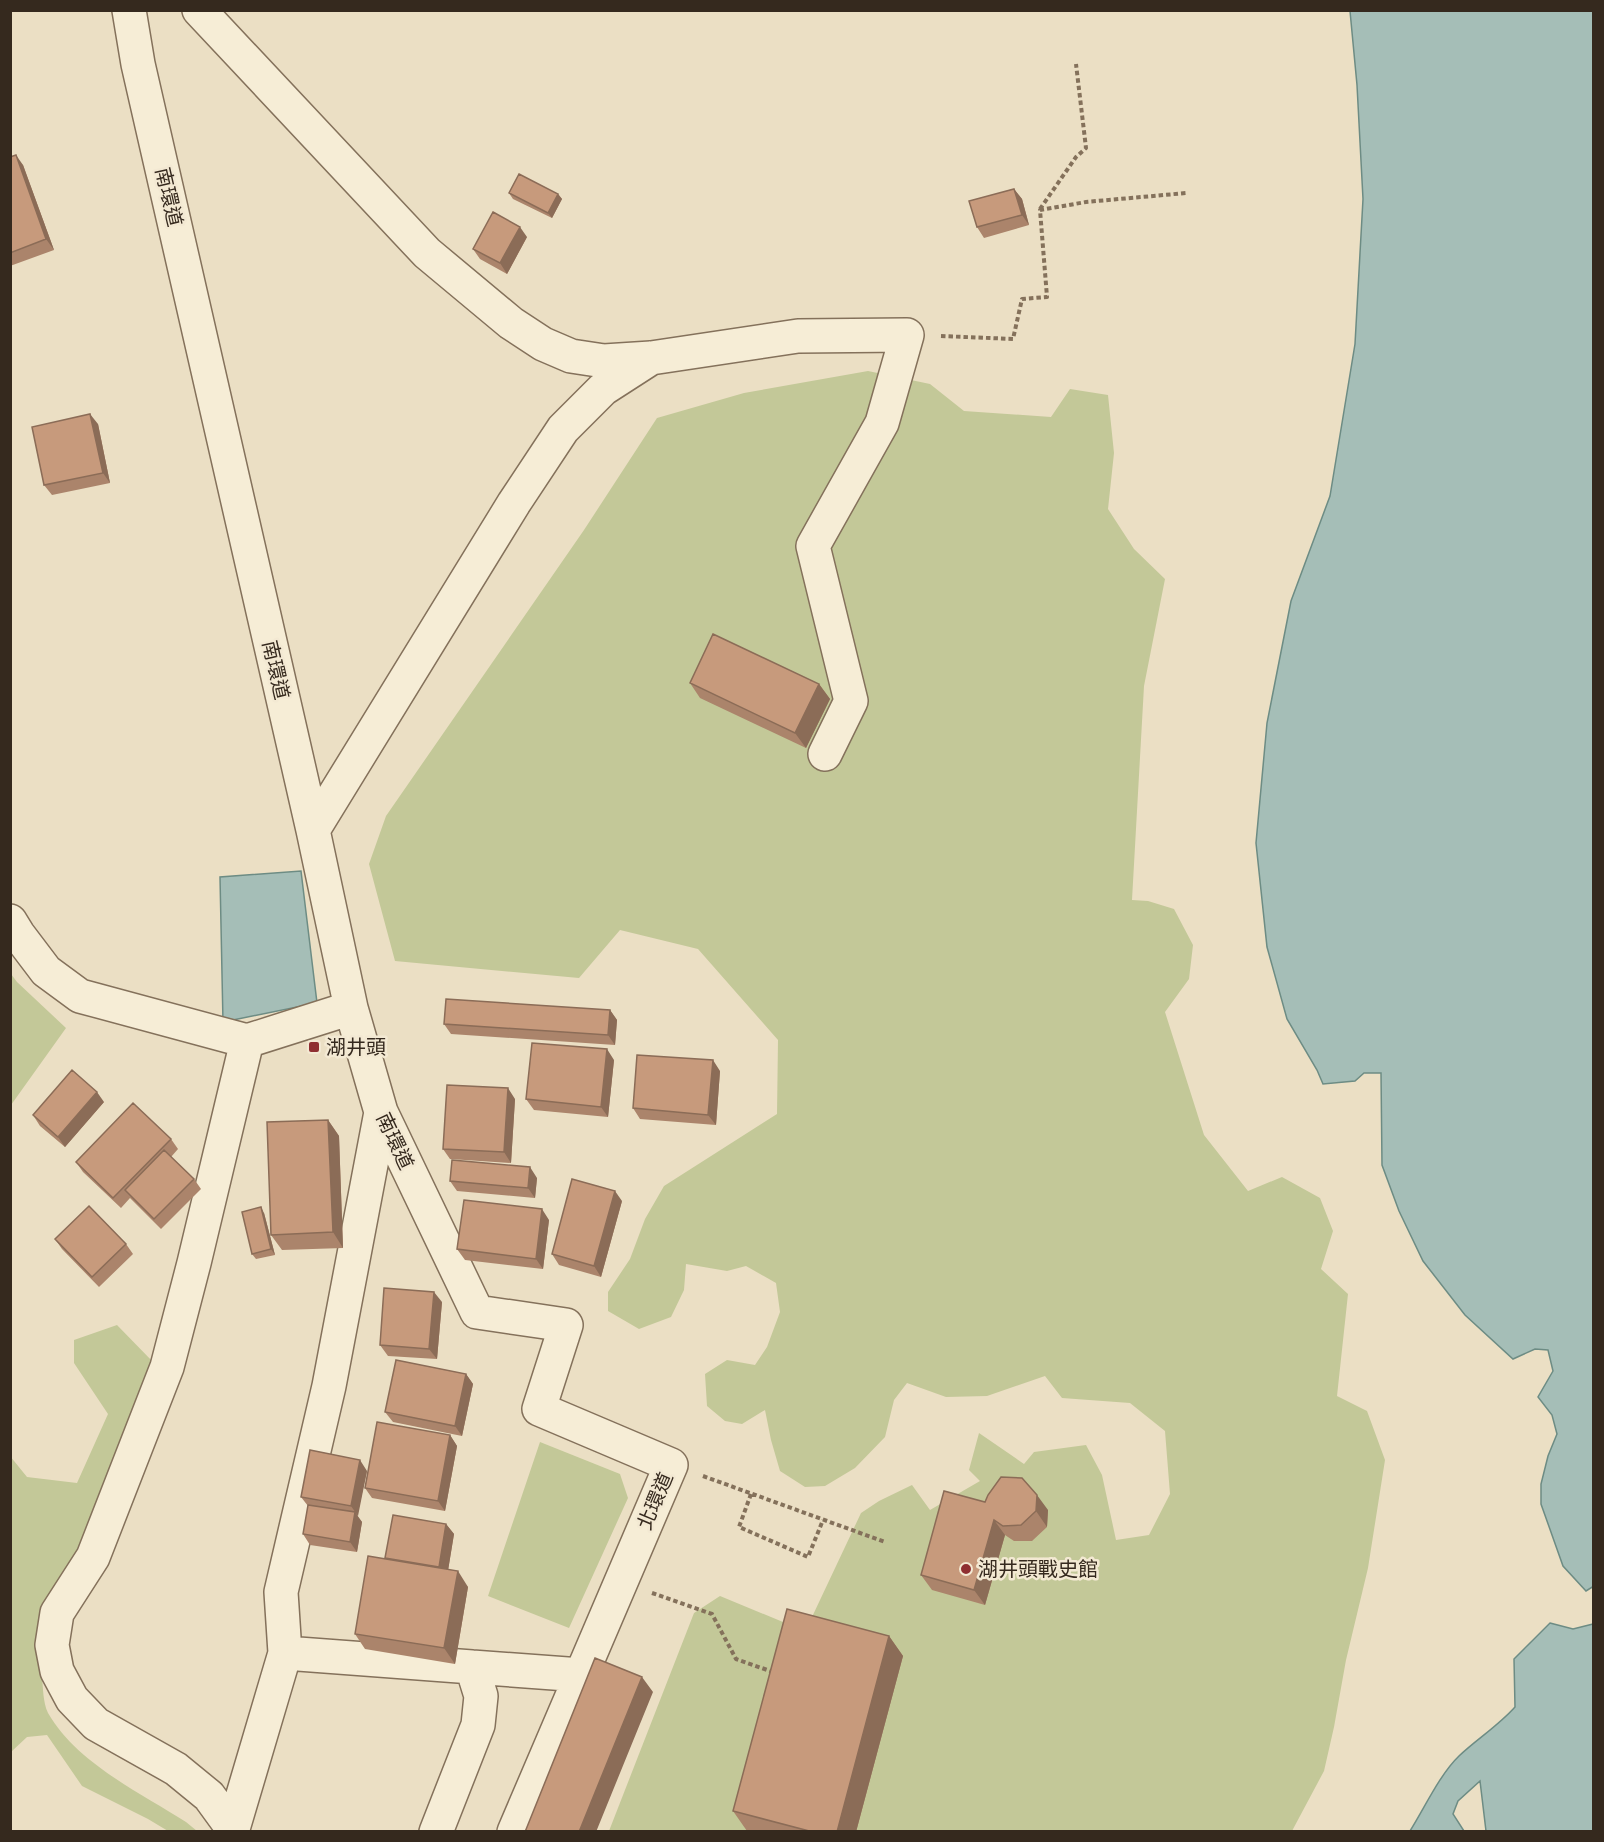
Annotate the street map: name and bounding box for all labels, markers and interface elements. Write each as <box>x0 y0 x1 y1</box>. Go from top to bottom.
street label: 南環道 <box>151 165 188 229</box>
street label: 南環道 <box>258 638 295 702</box>
place label: 湖井頭 <box>326 1034 386 1059</box>
marker: 湖井頭 <box>307 1040 321 1054</box>
street label: 南環道 <box>371 1108 419 1173</box>
street label: 北環道 <box>631 1468 678 1533</box>
place label: 湖井頭戰史館 <box>978 1556 1098 1581</box>
marker: 湖井頭戰史館 <box>959 1562 973 1576</box>

